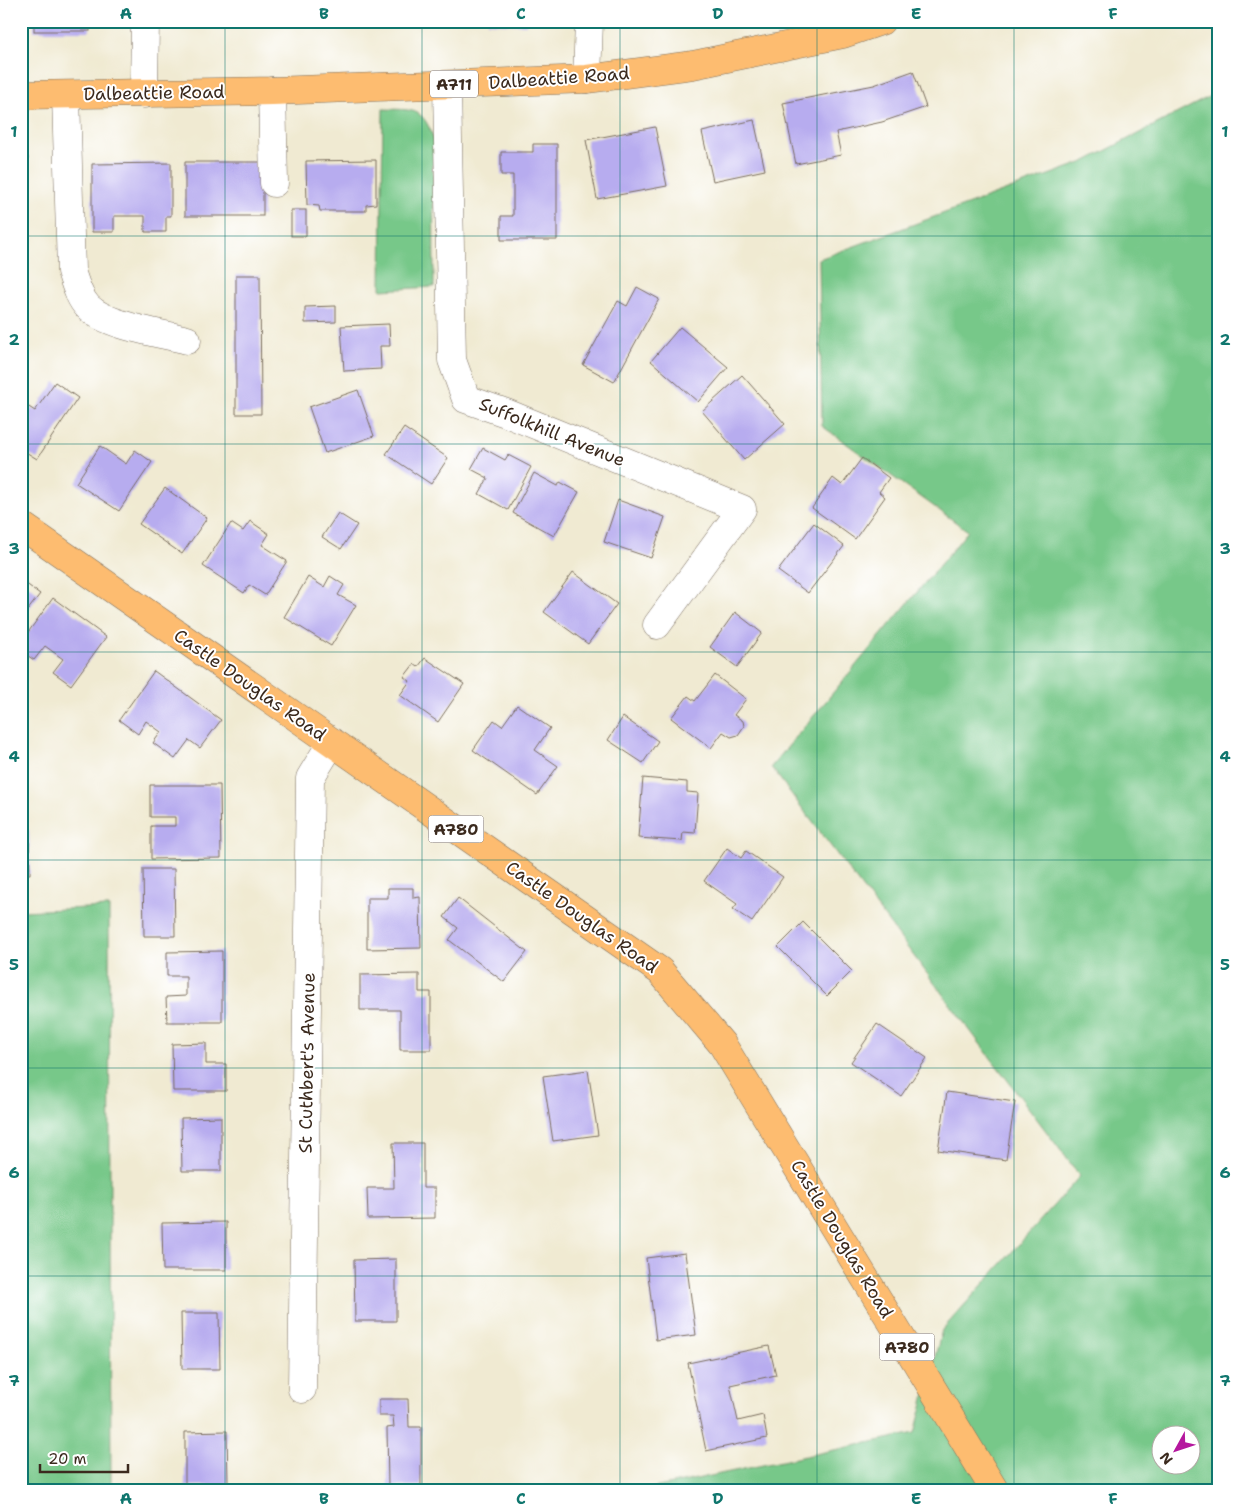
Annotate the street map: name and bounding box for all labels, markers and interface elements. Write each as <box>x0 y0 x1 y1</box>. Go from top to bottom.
text: A <box>120 3 132 24</box>
text: B <box>319 3 329 24</box>
text: C <box>516 3 526 24</box>
text: D <box>712 3 724 24</box>
text: E <box>911 3 921 24</box>
text: F <box>1108 3 1118 24</box>
street label: Dalbeattie Road <box>488 61 630 95</box>
road number: A711 <box>430 70 478 98</box>
street label: Dalbeattie Road <box>83 80 225 106</box>
text: 1 <box>10 121 18 142</box>
text: 1 <box>1221 121 1229 142</box>
text: 2 <box>8 329 20 350</box>
text: 2 <box>1219 329 1231 350</box>
street label: Suffolkhill Avenue <box>475 392 629 472</box>
text: 3 <box>8 538 20 559</box>
text: 3 <box>1219 538 1231 559</box>
street label: Castle Douglas Road <box>169 623 331 747</box>
text: 4 <box>8 746 20 767</box>
text: 4 <box>1219 746 1231 767</box>
road number: A780 <box>428 816 484 842</box>
street label: Castle Douglas Road <box>501 855 663 979</box>
text: 5 <box>9 954 19 975</box>
text: 5 <box>1220 954 1230 975</box>
street label: St Cuthbert's Avenue <box>293 972 321 1154</box>
street label: Castle Douglas Road <box>785 1155 899 1323</box>
text: 6 <box>8 1162 20 1183</box>
text: 6 <box>1219 1162 1231 1183</box>
road number: A780 <box>880 1334 934 1360</box>
text: 7 <box>8 1370 20 1391</box>
text: 7 <box>1219 1370 1231 1391</box>
north arrow <box>1152 1424 1202 1474</box>
scale bar <box>40 1442 128 1474</box>
text: N <box>1156 1448 1177 1468</box>
text: 20 m <box>48 1449 87 1469</box>
text: A <box>120 1488 132 1509</box>
text: B <box>319 1488 329 1509</box>
text: C <box>516 1488 526 1509</box>
text: D <box>712 1488 724 1509</box>
text: E <box>911 1488 921 1509</box>
text: F <box>1108 1488 1118 1509</box>

